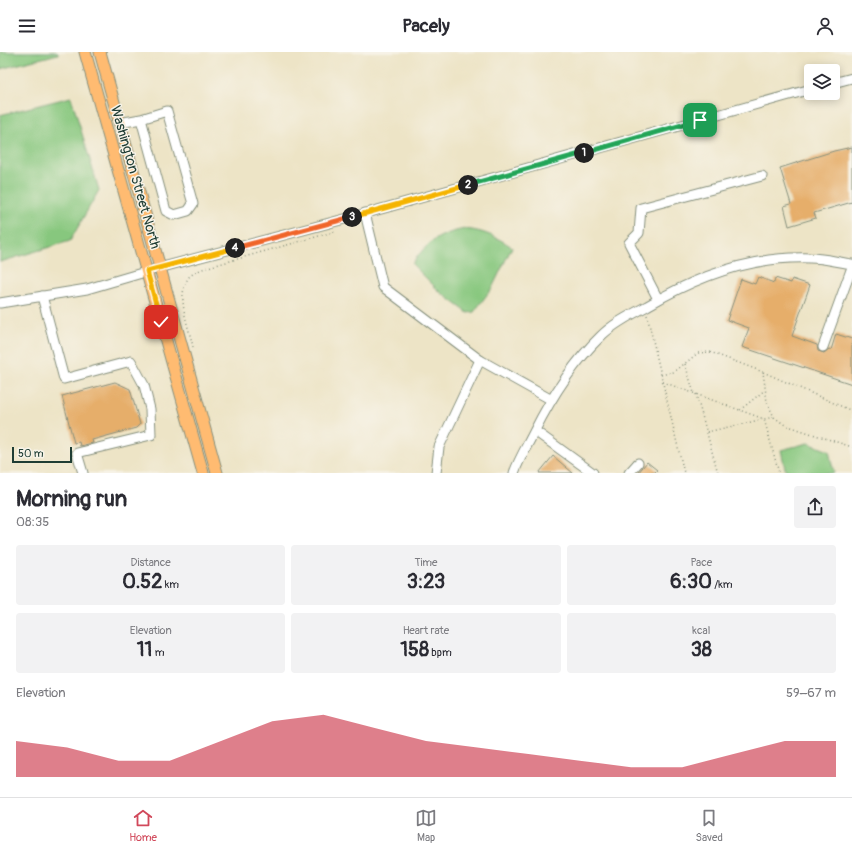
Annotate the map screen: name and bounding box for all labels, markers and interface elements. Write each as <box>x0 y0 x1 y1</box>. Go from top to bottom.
icon: menu <box>16 15 38 37</box>
text: Pacely <box>402 15 450 38</box>
icon: person <box>814 15 836 37</box>
map controls <box>804 64 840 100</box>
button: layers <box>804 64 840 100</box>
pin <box>683 103 717 137</box>
street label: Washington Street North <box>107 104 164 251</box>
icon: arrive <box>689 109 711 131</box>
pin: 1 <box>574 143 594 163</box>
text: 1 <box>582 146 586 159</box>
pin: 2 <box>458 175 478 195</box>
text: 2 <box>465 178 471 191</box>
pin: 3 <box>342 207 362 227</box>
text: 3 <box>349 210 355 223</box>
pin: 4 <box>225 238 245 258</box>
text: 4 <box>232 241 238 254</box>
pin <box>144 305 178 339</box>
icon: check <box>150 311 172 333</box>
scale bar <box>12 445 72 464</box>
text: 50 m <box>18 447 44 460</box>
text: Morning run <box>16 485 127 513</box>
button: share <box>794 486 836 528</box>
text: 08:35 <box>16 514 49 530</box>
text: Distance <box>131 556 171 569</box>
text: Time <box>414 556 437 569</box>
text: Pace <box>690 556 712 569</box>
text: 0.52 <box>122 569 162 594</box>
text: 3:23 <box>407 569 445 594</box>
text: 6:30 <box>670 569 712 594</box>
text: km <box>162 578 179 591</box>
text: /km <box>712 578 733 591</box>
text: Elevation <box>130 624 172 637</box>
text: Heart rate <box>403 624 449 637</box>
text: kcal <box>692 624 710 637</box>
text: 11 <box>137 637 152 662</box>
text: 158 <box>400 637 429 662</box>
text: 38 <box>691 637 712 662</box>
text: m <box>152 646 165 659</box>
text: bpm <box>429 646 452 659</box>
text: Elevation <box>16 685 66 701</box>
text: 59–67 m <box>786 685 836 701</box>
tab: Home <box>129 807 157 844</box>
tab: Map <box>415 807 437 844</box>
tab: Saved <box>696 807 723 844</box>

